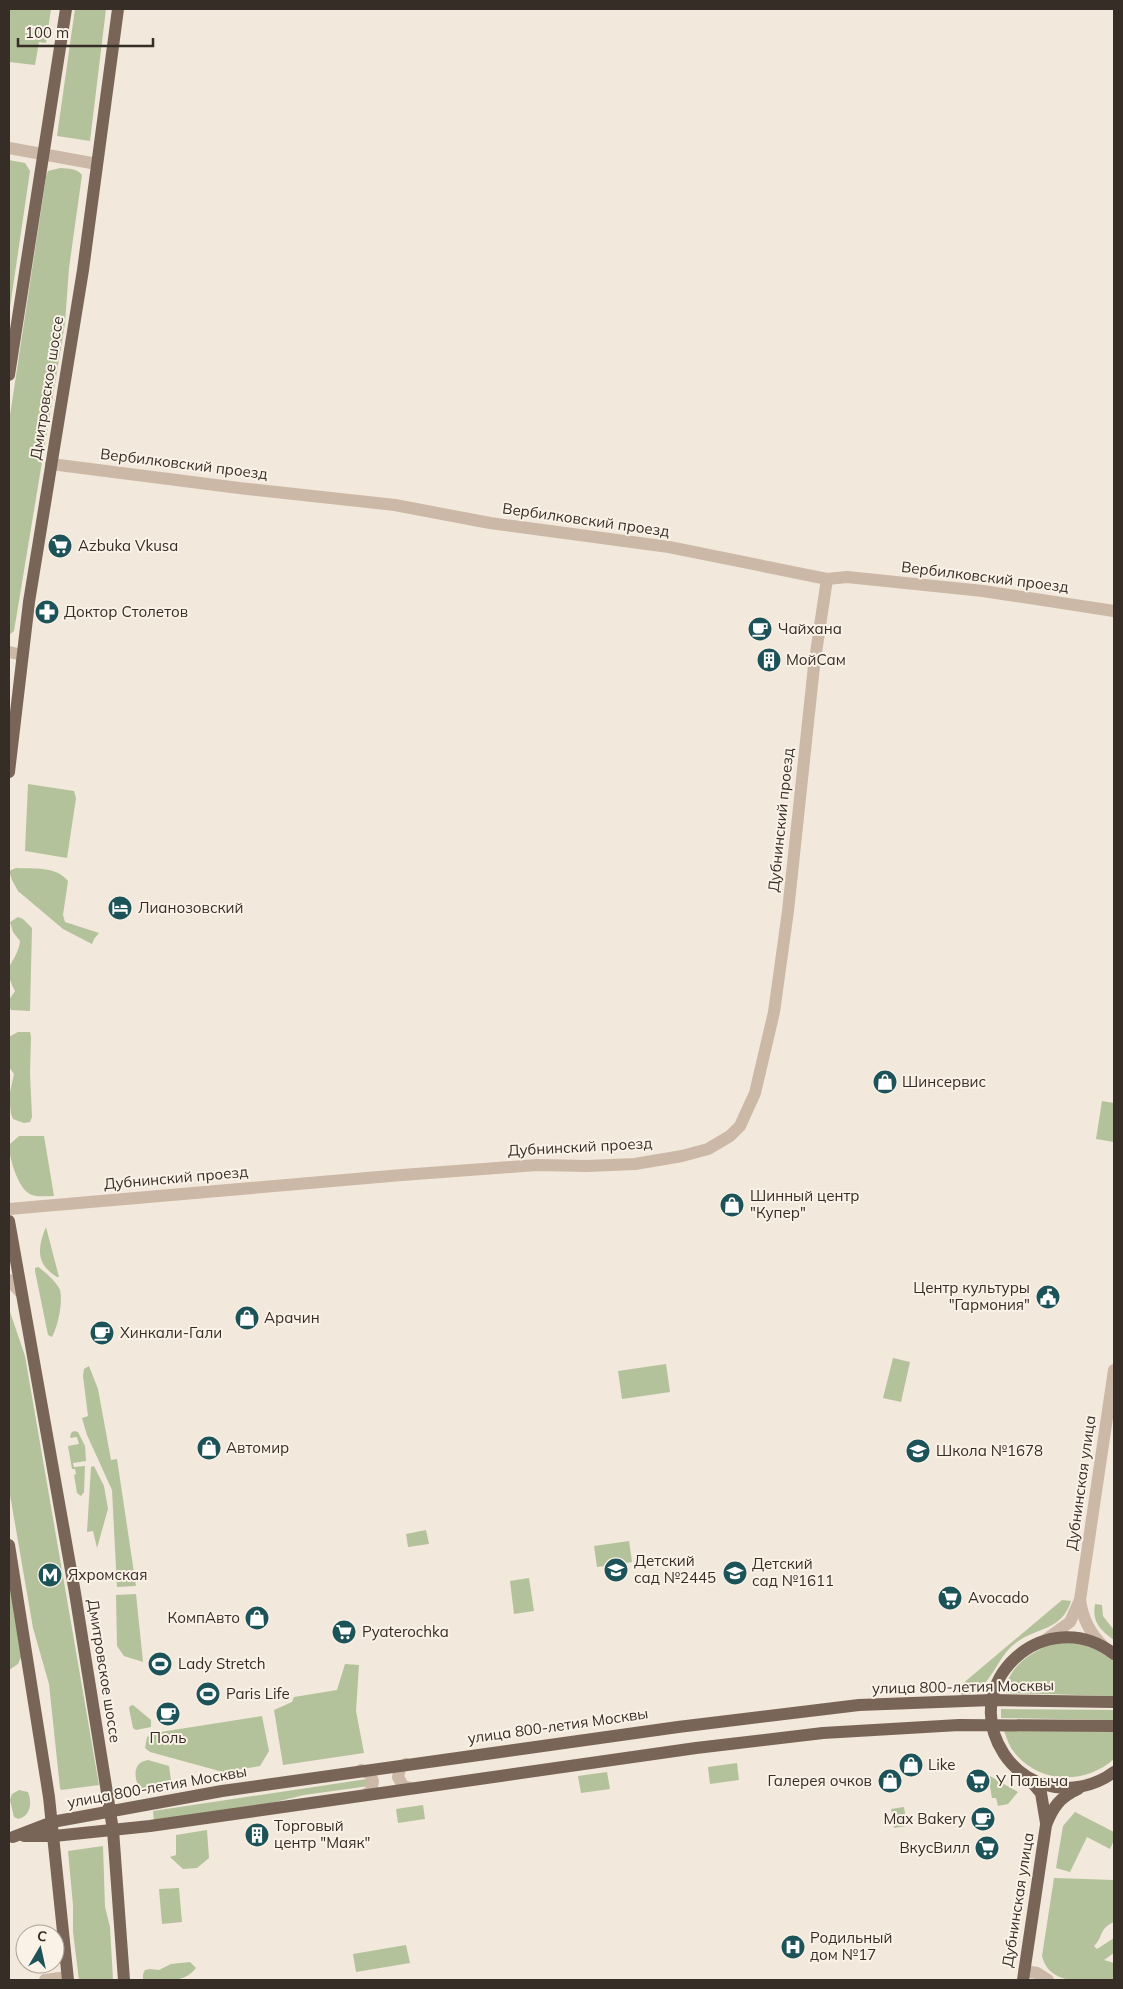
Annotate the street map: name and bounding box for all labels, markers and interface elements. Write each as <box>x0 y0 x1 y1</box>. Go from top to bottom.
scale bar <box>18 15 152 47</box>
text: 100 m <box>25 23 69 42</box>
street label: Дмитровское шоссе <box>26 315 67 461</box>
street label: Вербилковский проезд <box>99 444 269 483</box>
street label: Вербилковский проезд <box>501 498 671 541</box>
supermarket icon: Azbuka Vkusa <box>47 533 73 559</box>
place label: Azbuka Vkusa <box>78 536 178 555</box>
street label: Вербилковский проезд <box>900 557 1070 596</box>
pharmacy icon: Доктор Столетов <box>34 599 60 625</box>
place label: Доктор Столетов <box>64 602 188 621</box>
cafe icon: Чайхана <box>747 616 773 642</box>
place label: Чайхана <box>778 619 842 638</box>
building icon: МойСам <box>756 647 782 673</box>
place label: МойСам <box>786 650 846 669</box>
street label: Дубнинский проезд <box>763 747 798 893</box>
hotel icon: Лианозовский <box>107 895 133 921</box>
place label: Лианозовский <box>138 898 243 917</box>
shop icon: Шинсервис <box>872 1069 898 1095</box>
place label: Шинсервис <box>902 1072 986 1091</box>
street label: Дубнинский проезд <box>507 1133 653 1160</box>
street label: Дубнинский проезд <box>103 1162 249 1193</box>
place label: Шинный центр "Купер" <box>750 1186 860 1222</box>
shop icon: Шинный центр "Купер" <box>719 1192 745 1218</box>
place label: Центр культуры "Гармония" <box>913 1278 1030 1314</box>
public building icon: Центр культуры "Гармония" <box>1035 1284 1061 1310</box>
shop icon: Арачин <box>234 1305 260 1331</box>
place label: Арачин <box>264 1308 320 1327</box>
cafe icon: Хинкали-Гали <box>89 1320 115 1346</box>
place label: Хинкали-Гали <box>120 1323 222 1342</box>
street label: Дубнинская улица <box>1062 1414 1099 1552</box>
shop icon: Автомир <box>196 1435 222 1461</box>
place label: Автомир <box>226 1438 289 1457</box>
school or university icon: Школа №1678 <box>905 1438 931 1464</box>
place label: Школа №1678 <box>936 1441 1043 1460</box>
place label: Детский сад №2445 <box>634 1551 716 1587</box>
place label: Детский сад №1611 <box>752 1554 834 1590</box>
school or university icon: Детский сад №2445 <box>603 1557 629 1583</box>
school or university icon: Детский сад №1611 <box>722 1560 748 1586</box>
metro station icon: Яхромская <box>37 1562 63 1588</box>
place label: Яхромская <box>68 1565 147 1584</box>
supermarket icon: Avocado <box>937 1585 963 1611</box>
place label: Avocado <box>968 1588 1029 1607</box>
street label: Дмитровское шоссе <box>84 1598 125 1744</box>
shop icon: КомпАвто <box>244 1605 270 1631</box>
place label: КомпАвто <box>167 1608 240 1627</box>
supermarket icon: Pyaterochka <box>331 1619 357 1645</box>
place label: Pyaterochka <box>362 1622 449 1641</box>
sports icon: Lady Stretch <box>147 1651 173 1677</box>
place label: Lady Stretch <box>178 1654 266 1673</box>
street label: улица 800-летия Москвы <box>872 1675 1054 1698</box>
sports icon: Paris Life <box>195 1681 221 1707</box>
place label: Paris Life <box>226 1684 290 1703</box>
cafe icon: Поль <box>155 1701 181 1727</box>
street label: улица 800-летия Москвы <box>466 1703 649 1748</box>
place label: Поль <box>149 1728 187 1747</box>
shop icon: Like <box>898 1752 924 1778</box>
place label: Like <box>928 1755 955 1774</box>
street label: улица 800-летия Москвы <box>66 1761 248 1812</box>
shop icon: Галерея очков <box>877 1768 903 1794</box>
supermarket icon: У Палыча <box>965 1768 991 1794</box>
place label: Галерея очков <box>768 1771 872 1790</box>
place label: У Палыча <box>995 1771 1068 1790</box>
cafe icon: Max Bakery <box>970 1806 996 1832</box>
place label: Max Bakery <box>883 1809 966 1828</box>
place label: Торговый центр "Маяк" <box>274 1816 370 1852</box>
building icon: Торговый центр "Маяк" <box>244 1822 270 1848</box>
street label: Дубнинская улица <box>997 1831 1038 1969</box>
supermarket icon: ВкусВилл <box>974 1835 1000 1861</box>
place label: ВкусВилл <box>899 1838 970 1857</box>
north arrow <box>15 1924 65 1974</box>
text: С <box>36 1927 48 1946</box>
place label: Родильный дом №17 <box>810 1928 892 1964</box>
hospital icon: Родильный дом №17 <box>780 1934 806 1960</box>

